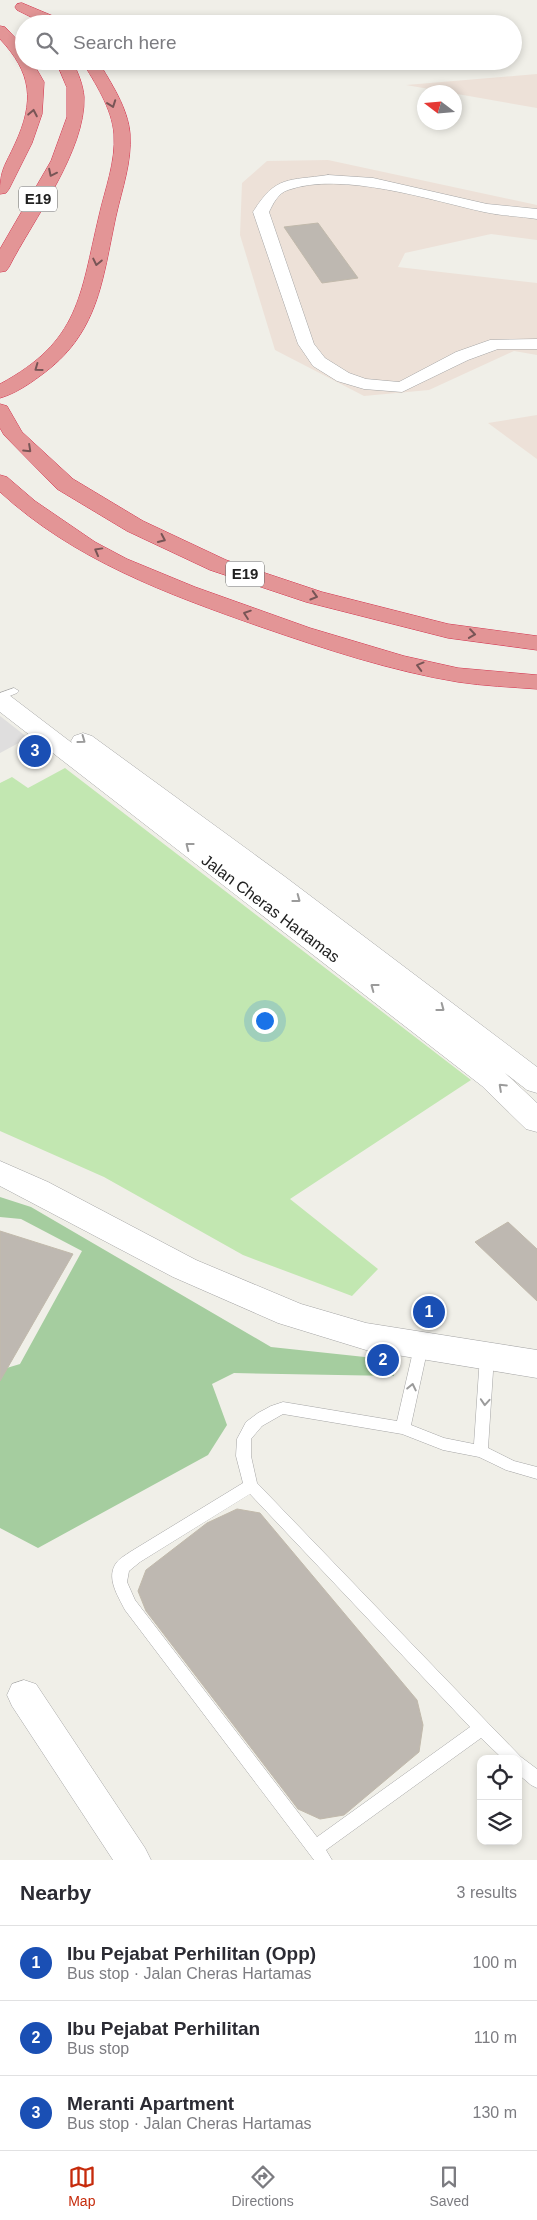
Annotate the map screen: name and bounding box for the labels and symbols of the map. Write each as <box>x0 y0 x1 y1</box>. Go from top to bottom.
north arrow <box>417 85 462 130</box>
one-way arrow <box>106 100 116 108</box>
one-way arrow <box>27 108 37 117</box>
one-way arrow <box>48 168 58 177</box>
road number: E19 <box>19 186 57 212</box>
one-way arrow <box>92 258 103 267</box>
one-way arrow <box>35 362 44 372</box>
one-way arrow <box>23 443 32 452</box>
one-way arrow <box>157 532 166 543</box>
one-way arrow <box>94 548 103 558</box>
road number: E19 <box>226 562 264 586</box>
one-way arrow <box>309 591 318 601</box>
one-way arrow <box>244 610 252 620</box>
one-way arrow <box>468 628 476 639</box>
one-way arrow <box>415 661 424 672</box>
pin: 3 <box>19 732 51 770</box>
one-way arrow <box>76 734 86 743</box>
one-way arrow <box>186 843 195 851</box>
street label: Jalan Cheras Hartamas <box>198 851 343 966</box>
one-way arrow <box>291 893 300 901</box>
one-way arrow <box>370 984 380 993</box>
one-way arrow <box>435 1002 444 1010</box>
your location <box>252 1008 278 1034</box>
one-way arrow <box>498 1084 507 1093</box>
pin: 1 <box>413 1293 445 1331</box>
pin: 2 <box>367 1341 399 1379</box>
one-way arrow <box>406 1383 417 1392</box>
one-way arrow <box>479 1399 490 1407</box>

